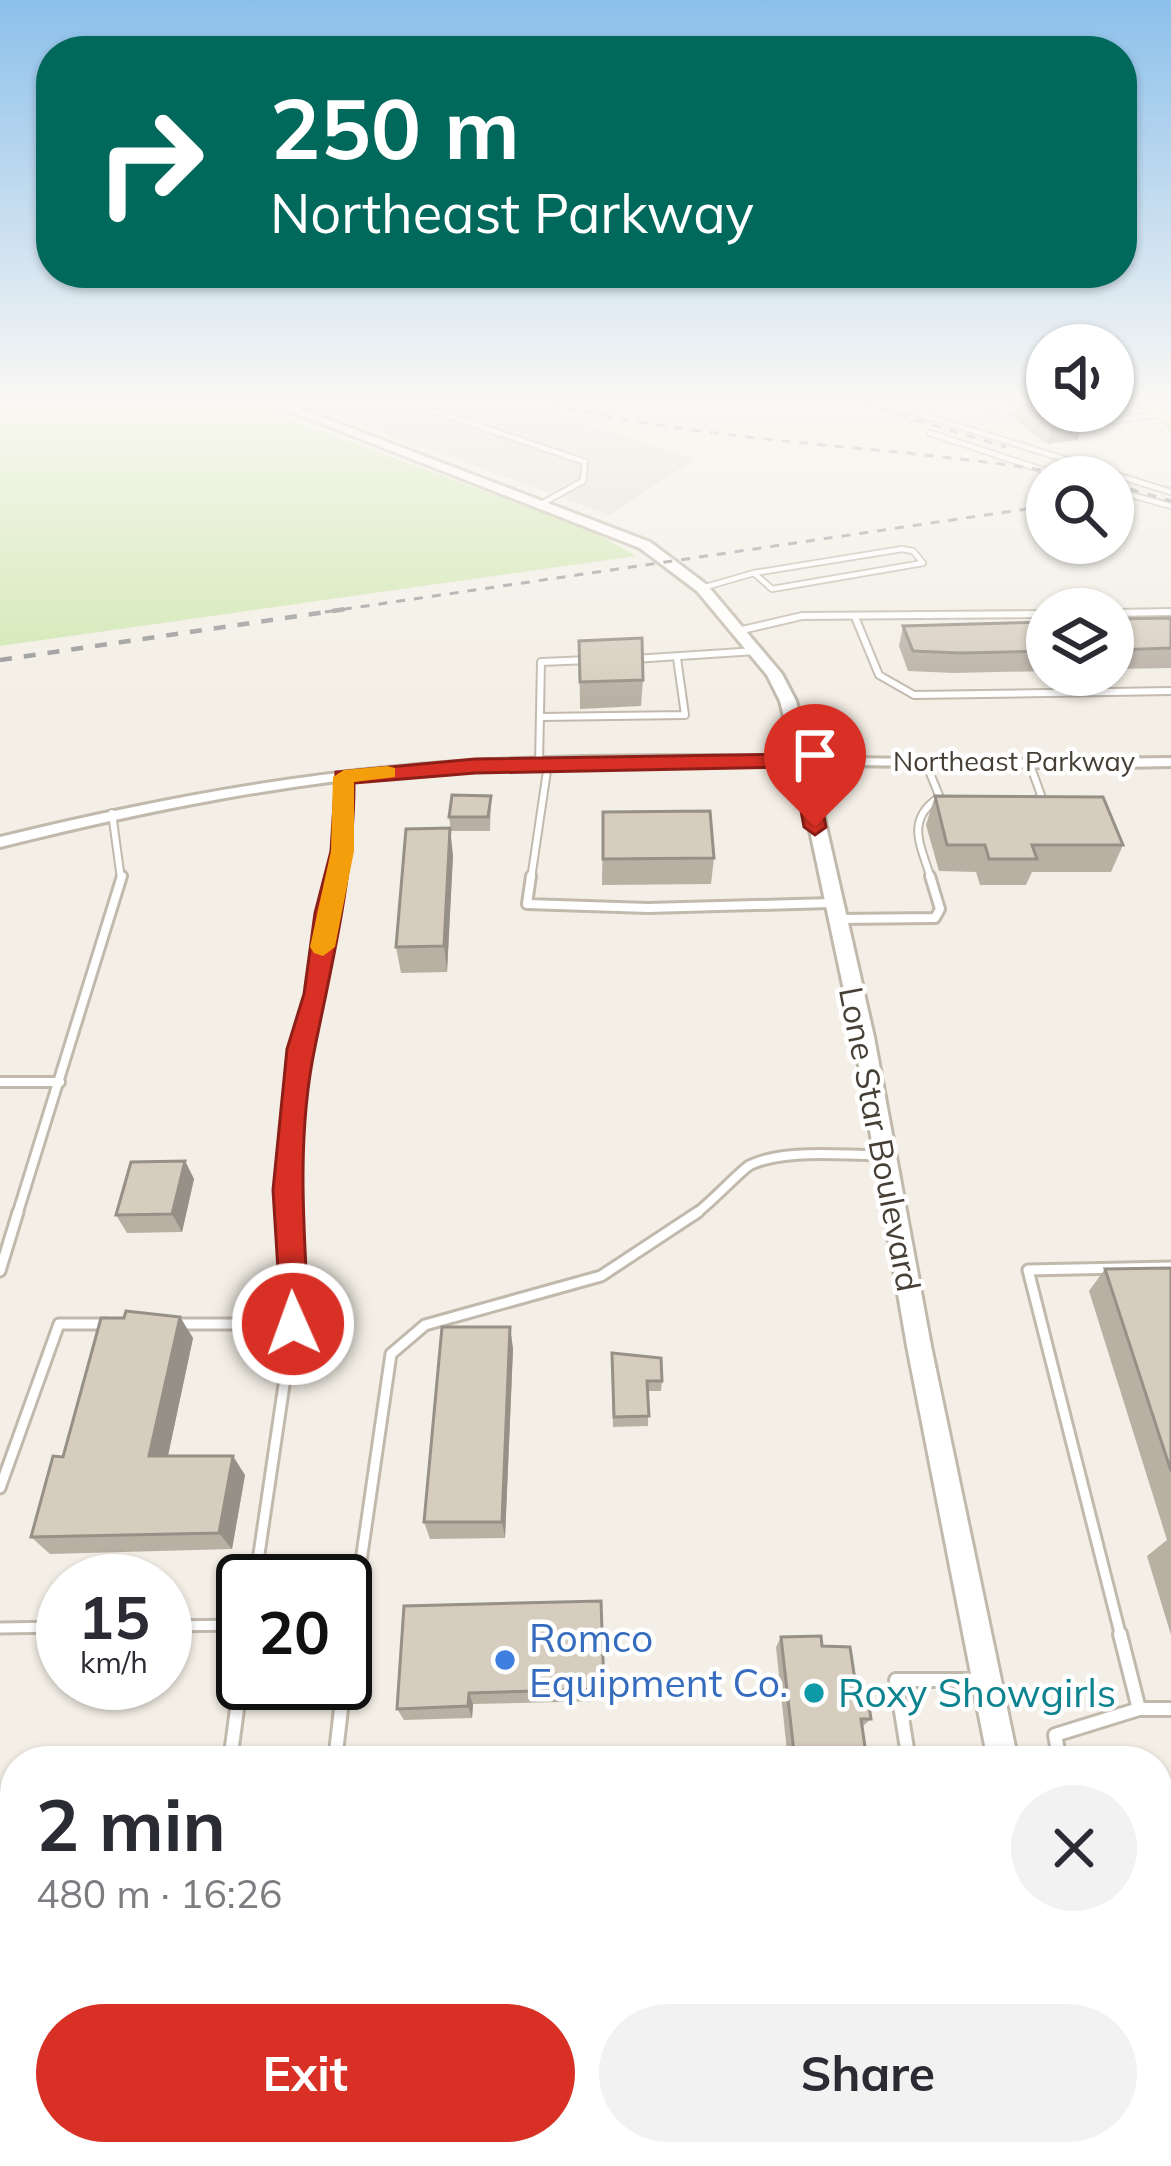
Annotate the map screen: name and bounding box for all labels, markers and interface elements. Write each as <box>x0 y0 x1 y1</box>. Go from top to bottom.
text: 250 m <box>270 75 520 180</box>
icon: right <box>72 84 228 240</box>
text: Northeast Parkway <box>270 179 754 247</box>
map controls <box>1026 324 1134 696</box>
button: sound <box>1026 324 1134 432</box>
button: search <box>1026 456 1134 564</box>
button: layers <box>1026 588 1134 696</box>
pin <box>764 704 866 827</box>
icon: arrive <box>782 722 848 788</box>
street label: Northeast Parkway <box>893 744 1136 778</box>
street label: Lone Star Boulevard <box>831 983 930 1295</box>
position arrow <box>230 1261 356 1387</box>
speed limit sign: 20 <box>216 1554 372 1710</box>
text: 15 <box>78 1579 150 1654</box>
place label: Romco Equipment Co. <box>529 1613 788 1707</box>
text: km/h <box>80 1643 148 1681</box>
marker: Romco Equipment Co. <box>492 1647 518 1673</box>
place label: Roxy Showgirls <box>838 1668 1116 1717</box>
marker: Roxy Showgirls <box>801 1680 827 1706</box>
text: 2 min <box>36 1779 226 1869</box>
button: close <box>1011 1785 1137 1911</box>
text: 480 m · 16:26 <box>36 1869 282 1918</box>
button: Exit <box>36 2004 575 2142</box>
button: Share <box>599 2004 1137 2142</box>

